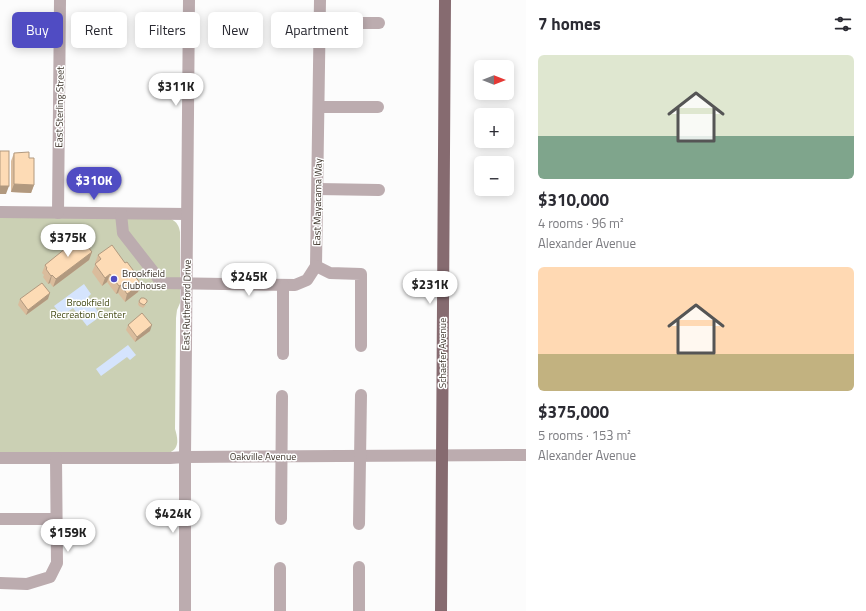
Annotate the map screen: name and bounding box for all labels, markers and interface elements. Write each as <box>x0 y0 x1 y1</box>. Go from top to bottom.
text: 7 homes <box>538 11 601 37</box>
chip: Buy <box>12 12 63 48</box>
chip: Rent <box>71 12 127 48</box>
chip: Filters <box>135 12 200 48</box>
chip: New <box>208 12 263 48</box>
chip: Apartment <box>271 12 363 48</box>
icon: filters <box>832 13 854 35</box>
north arrow <box>474 60 514 100</box>
map controls <box>474 60 514 196</box>
street label: East Sterling Street <box>51 66 68 148</box>
pin: $311K <box>148 73 204 107</box>
text: $311K <box>158 76 194 96</box>
icon: home <box>660 81 732 153</box>
button: + <box>474 108 514 148</box>
button: − <box>474 156 514 196</box>
street label: East Mayacama Way <box>309 158 326 246</box>
pin: $310K <box>66 167 122 201</box>
text: $310K <box>76 170 112 190</box>
text: $310,000 <box>538 187 609 213</box>
text: 4 rooms · 96 m² <box>538 213 624 233</box>
pin: $375K <box>40 224 96 258</box>
text: $375K <box>50 227 86 247</box>
text: Alexander Avenue <box>538 233 636 253</box>
street label: East Rutherford Drive <box>178 259 195 351</box>
pin: $245K <box>221 263 277 297</box>
place label: Brookfield Clubhouse <box>122 266 166 293</box>
text: $245K <box>231 266 267 286</box>
pin: $231K <box>402 271 458 305</box>
marker: Brookfield Clubhouse <box>109 274 119 284</box>
text: $231K <box>412 274 448 294</box>
icon: home <box>660 293 732 365</box>
park label: Brookfield Recreation Center <box>50 295 126 322</box>
street label: Schaefer Avenue <box>435 318 450 388</box>
text: $375,000 <box>538 399 609 425</box>
text: 5 rooms · 153 m² <box>538 425 631 445</box>
text: Alexander Avenue <box>538 445 636 465</box>
street label: Oakville Avenue <box>230 449 296 464</box>
pin: $424K <box>145 500 201 534</box>
text: $424K <box>155 503 191 523</box>
pin: $159K <box>40 519 96 553</box>
text: $159K <box>50 522 86 542</box>

